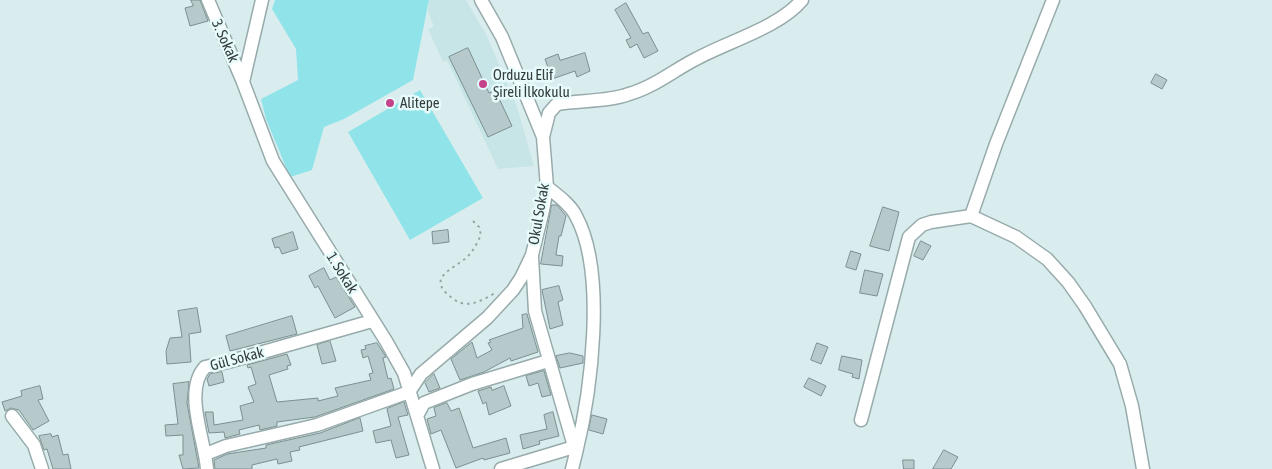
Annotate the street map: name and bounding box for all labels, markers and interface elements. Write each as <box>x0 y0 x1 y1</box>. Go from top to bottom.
street label: 3. Sokak <box>208 17 242 65</box>
place label: Orduzu Elif Şireli İlkokulu <box>493 66 570 101</box>
marker: Orduzu Elif Şireli İlkokulu <box>477 78 489 90</box>
place label: Alitepe <box>400 94 440 112</box>
marker: Alitepe <box>384 97 396 109</box>
street label: Okul Sokak <box>525 182 553 246</box>
street label: 1. Sokak <box>322 249 362 297</box>
street label: Gül Sokak <box>208 343 266 375</box>

